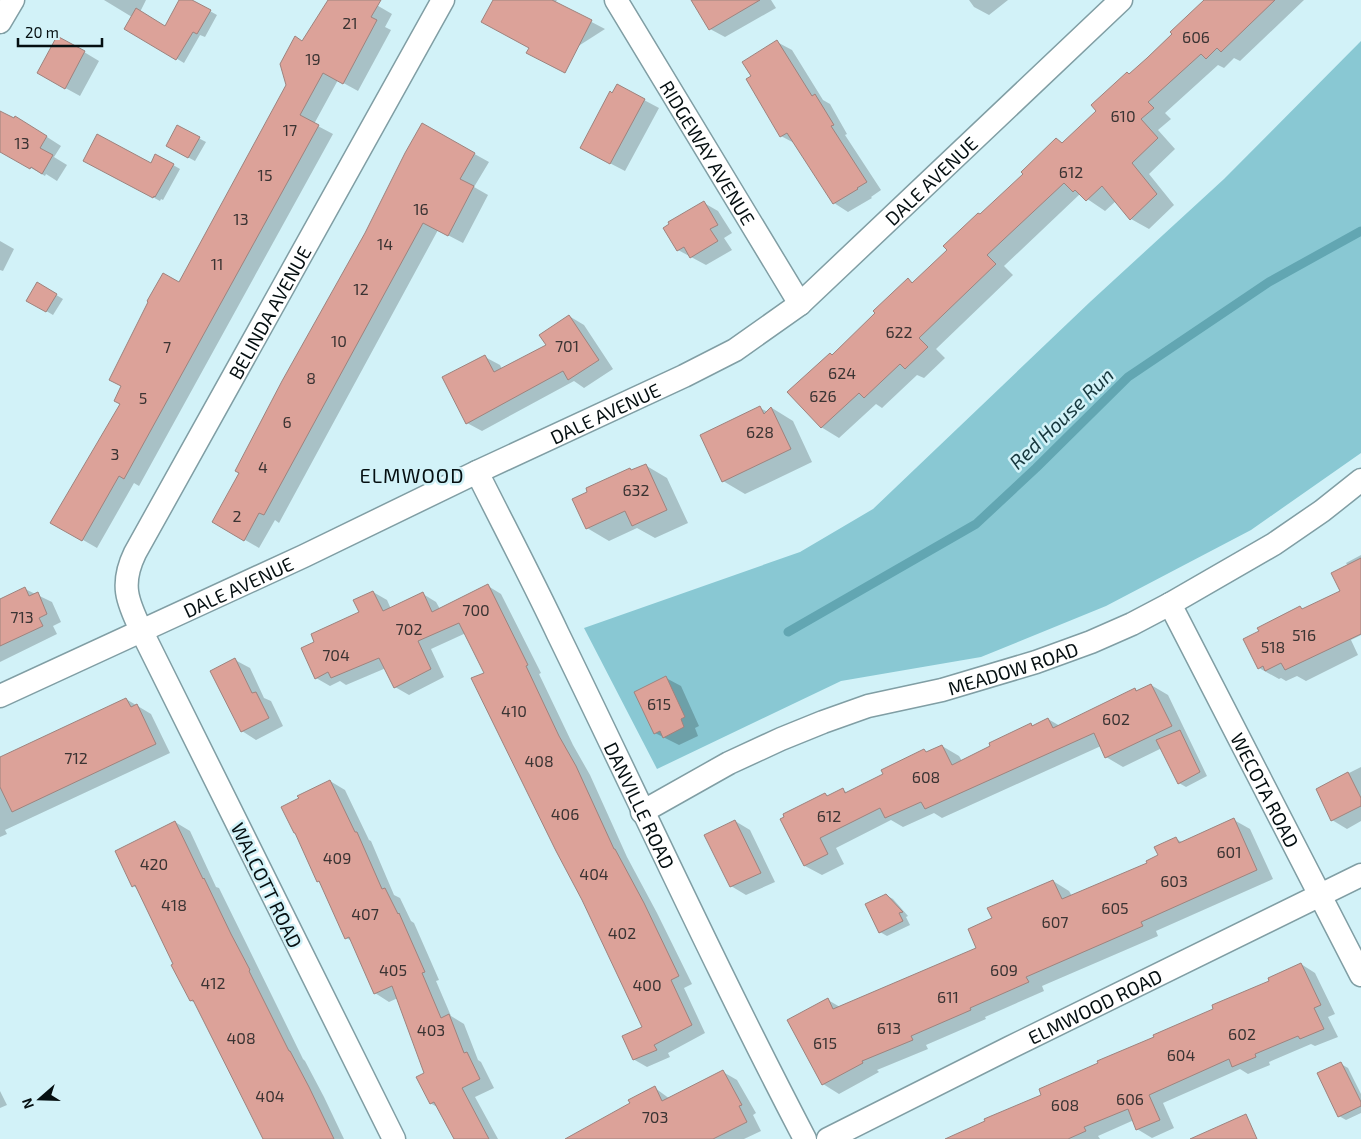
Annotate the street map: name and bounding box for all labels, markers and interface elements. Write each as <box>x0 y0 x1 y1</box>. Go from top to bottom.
house number: 21 <box>342 13 358 32</box>
scale bar <box>18 15 101 47</box>
text: 20 m <box>25 23 59 41</box>
house number: 606 <box>1182 27 1210 46</box>
house number: 19 <box>305 49 321 68</box>
street label: RIDGEWAY AVENUE <box>656 76 761 229</box>
house number: 610 <box>1110 106 1136 125</box>
house number: 17 <box>283 120 297 139</box>
street label: DALE AVENUE <box>880 131 982 229</box>
house number: 13 <box>14 133 30 152</box>
house number: 612 <box>1059 162 1083 181</box>
house number: 15 <box>258 165 272 184</box>
house number: 16 <box>413 199 429 218</box>
house number: 13 <box>233 209 249 228</box>
house number: 14 <box>377 234 393 253</box>
street label: BELINDA AVENUE <box>223 242 315 383</box>
house number: 11 <box>211 254 223 273</box>
house number: 12 <box>353 279 369 298</box>
house number: 622 <box>885 322 913 341</box>
house number: 10 <box>331 331 347 350</box>
house number: 701 <box>555 336 579 355</box>
house number: 7 <box>163 337 171 356</box>
water label: Red House Run <box>1004 362 1118 474</box>
house number: 624 <box>828 363 856 382</box>
house number: 8 <box>306 368 316 387</box>
street label: DALE AVENUE <box>546 377 664 448</box>
house number: 626 <box>809 386 837 405</box>
house number: 5 <box>139 388 147 407</box>
house number: 6 <box>282 412 292 431</box>
house number: 628 <box>746 422 774 441</box>
house number: 3 <box>111 444 119 463</box>
house number: 4 <box>258 457 268 476</box>
district label: ELMWOOD <box>360 463 464 487</box>
house number: 632 <box>622 480 650 499</box>
house number: 2 <box>233 506 242 525</box>
street label: DALE AVENUE <box>179 551 297 622</box>
house number: 700 <box>462 600 490 619</box>
house number: 713 <box>10 607 34 626</box>
house number: 702 <box>396 619 422 638</box>
house number: 516 <box>1292 625 1316 644</box>
street label: MEADOW ROAD <box>945 636 1081 699</box>
house number: 518 <box>1261 637 1285 656</box>
house number: 704 <box>322 645 350 664</box>
house number: 615 <box>647 694 671 713</box>
house number: 410 <box>501 701 527 720</box>
house number: 602 <box>1102 709 1130 728</box>
street label: WECOTA ROAD <box>1227 729 1305 851</box>
street label: DANVILLE ROAD <box>600 738 680 872</box>
house number: 712 <box>64 748 88 767</box>
house number: 408 <box>524 751 554 770</box>
house number: 608 <box>912 767 940 786</box>
house number: 406 <box>551 804 579 823</box>
house number: 612 <box>817 806 841 825</box>
street label: WALCOTT ROAD <box>227 819 307 951</box>
house number: 601 <box>1216 842 1242 861</box>
house number: 409 <box>323 848 351 867</box>
house number: 420 <box>140 854 168 873</box>
house number: 404 <box>579 864 609 883</box>
house number: 603 <box>1160 871 1188 890</box>
house number: 418 <box>161 895 187 914</box>
house number: 605 <box>1101 898 1129 917</box>
house number: 407 <box>351 904 379 923</box>
house number: 607 <box>1042 912 1069 931</box>
house number: 402 <box>608 923 636 942</box>
house number: 405 <box>379 960 407 979</box>
house number: 609 <box>990 960 1018 979</box>
street label: ELMWOOD ROAD <box>1024 963 1165 1048</box>
house number: 412 <box>200 973 226 992</box>
house number: 400 <box>632 975 662 994</box>
house number: 611 <box>937 987 959 1006</box>
house number: 613 <box>877 1018 901 1037</box>
house number: 403 <box>417 1020 445 1039</box>
house number: 602 <box>1228 1024 1256 1043</box>
house number: 408 <box>226 1028 256 1047</box>
house number: 615 <box>813 1033 837 1052</box>
house number: 604 <box>1167 1045 1195 1064</box>
north arrow <box>15 1074 65 1124</box>
house number: 404 <box>255 1086 285 1105</box>
house number: 606 <box>1116 1089 1144 1108</box>
house number: 608 <box>1051 1095 1079 1114</box>
text: N <box>18 1096 37 1111</box>
house number: 703 <box>642 1107 668 1126</box>

